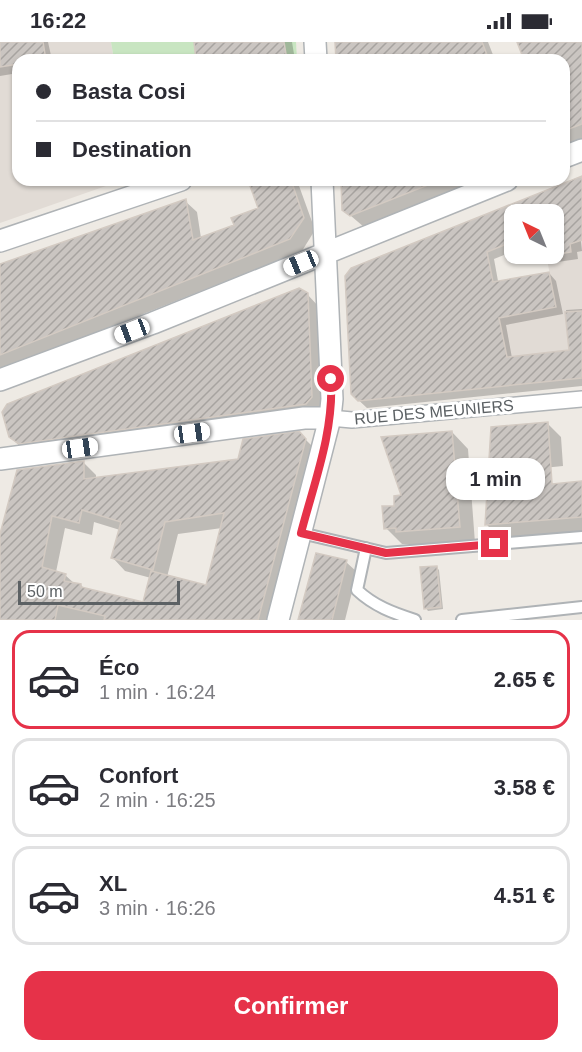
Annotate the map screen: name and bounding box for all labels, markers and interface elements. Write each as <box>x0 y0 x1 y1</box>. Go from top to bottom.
text: 16:22 <box>30 8 86 33</box>
text: Basta Cosi <box>72 79 186 104</box>
text: Destination <box>72 137 192 162</box>
north arrow <box>504 204 564 264</box>
map controls <box>504 204 564 264</box>
car <box>281 248 321 278</box>
car <box>112 316 152 346</box>
route start <box>317 365 344 392</box>
street label: RUE DES MEUNIERS <box>354 397 514 427</box>
car <box>173 422 211 444</box>
car <box>61 437 99 459</box>
callout: 1 min <box>446 457 544 499</box>
text: 1 min <box>469 468 522 490</box>
route end <box>481 530 508 557</box>
scale bar <box>18 578 180 606</box>
text: 50 m <box>27 583 63 600</box>
icon: car <box>27 653 81 707</box>
text: Éco <box>99 655 139 680</box>
text: 2.65 € <box>494 667 555 692</box>
text: 1 min · 16:24 <box>99 681 216 703</box>
icon: car <box>27 761 81 815</box>
text: Confort <box>99 763 178 788</box>
text: 3.58 € <box>494 775 555 800</box>
text: 2 min · 16:25 <box>99 789 216 811</box>
icon: car <box>27 869 81 923</box>
text: XL <box>99 871 127 896</box>
text: 4.51 € <box>494 883 555 908</box>
text: 3 min · 16:26 <box>99 897 216 919</box>
button: Confirmer <box>24 971 558 1040</box>

